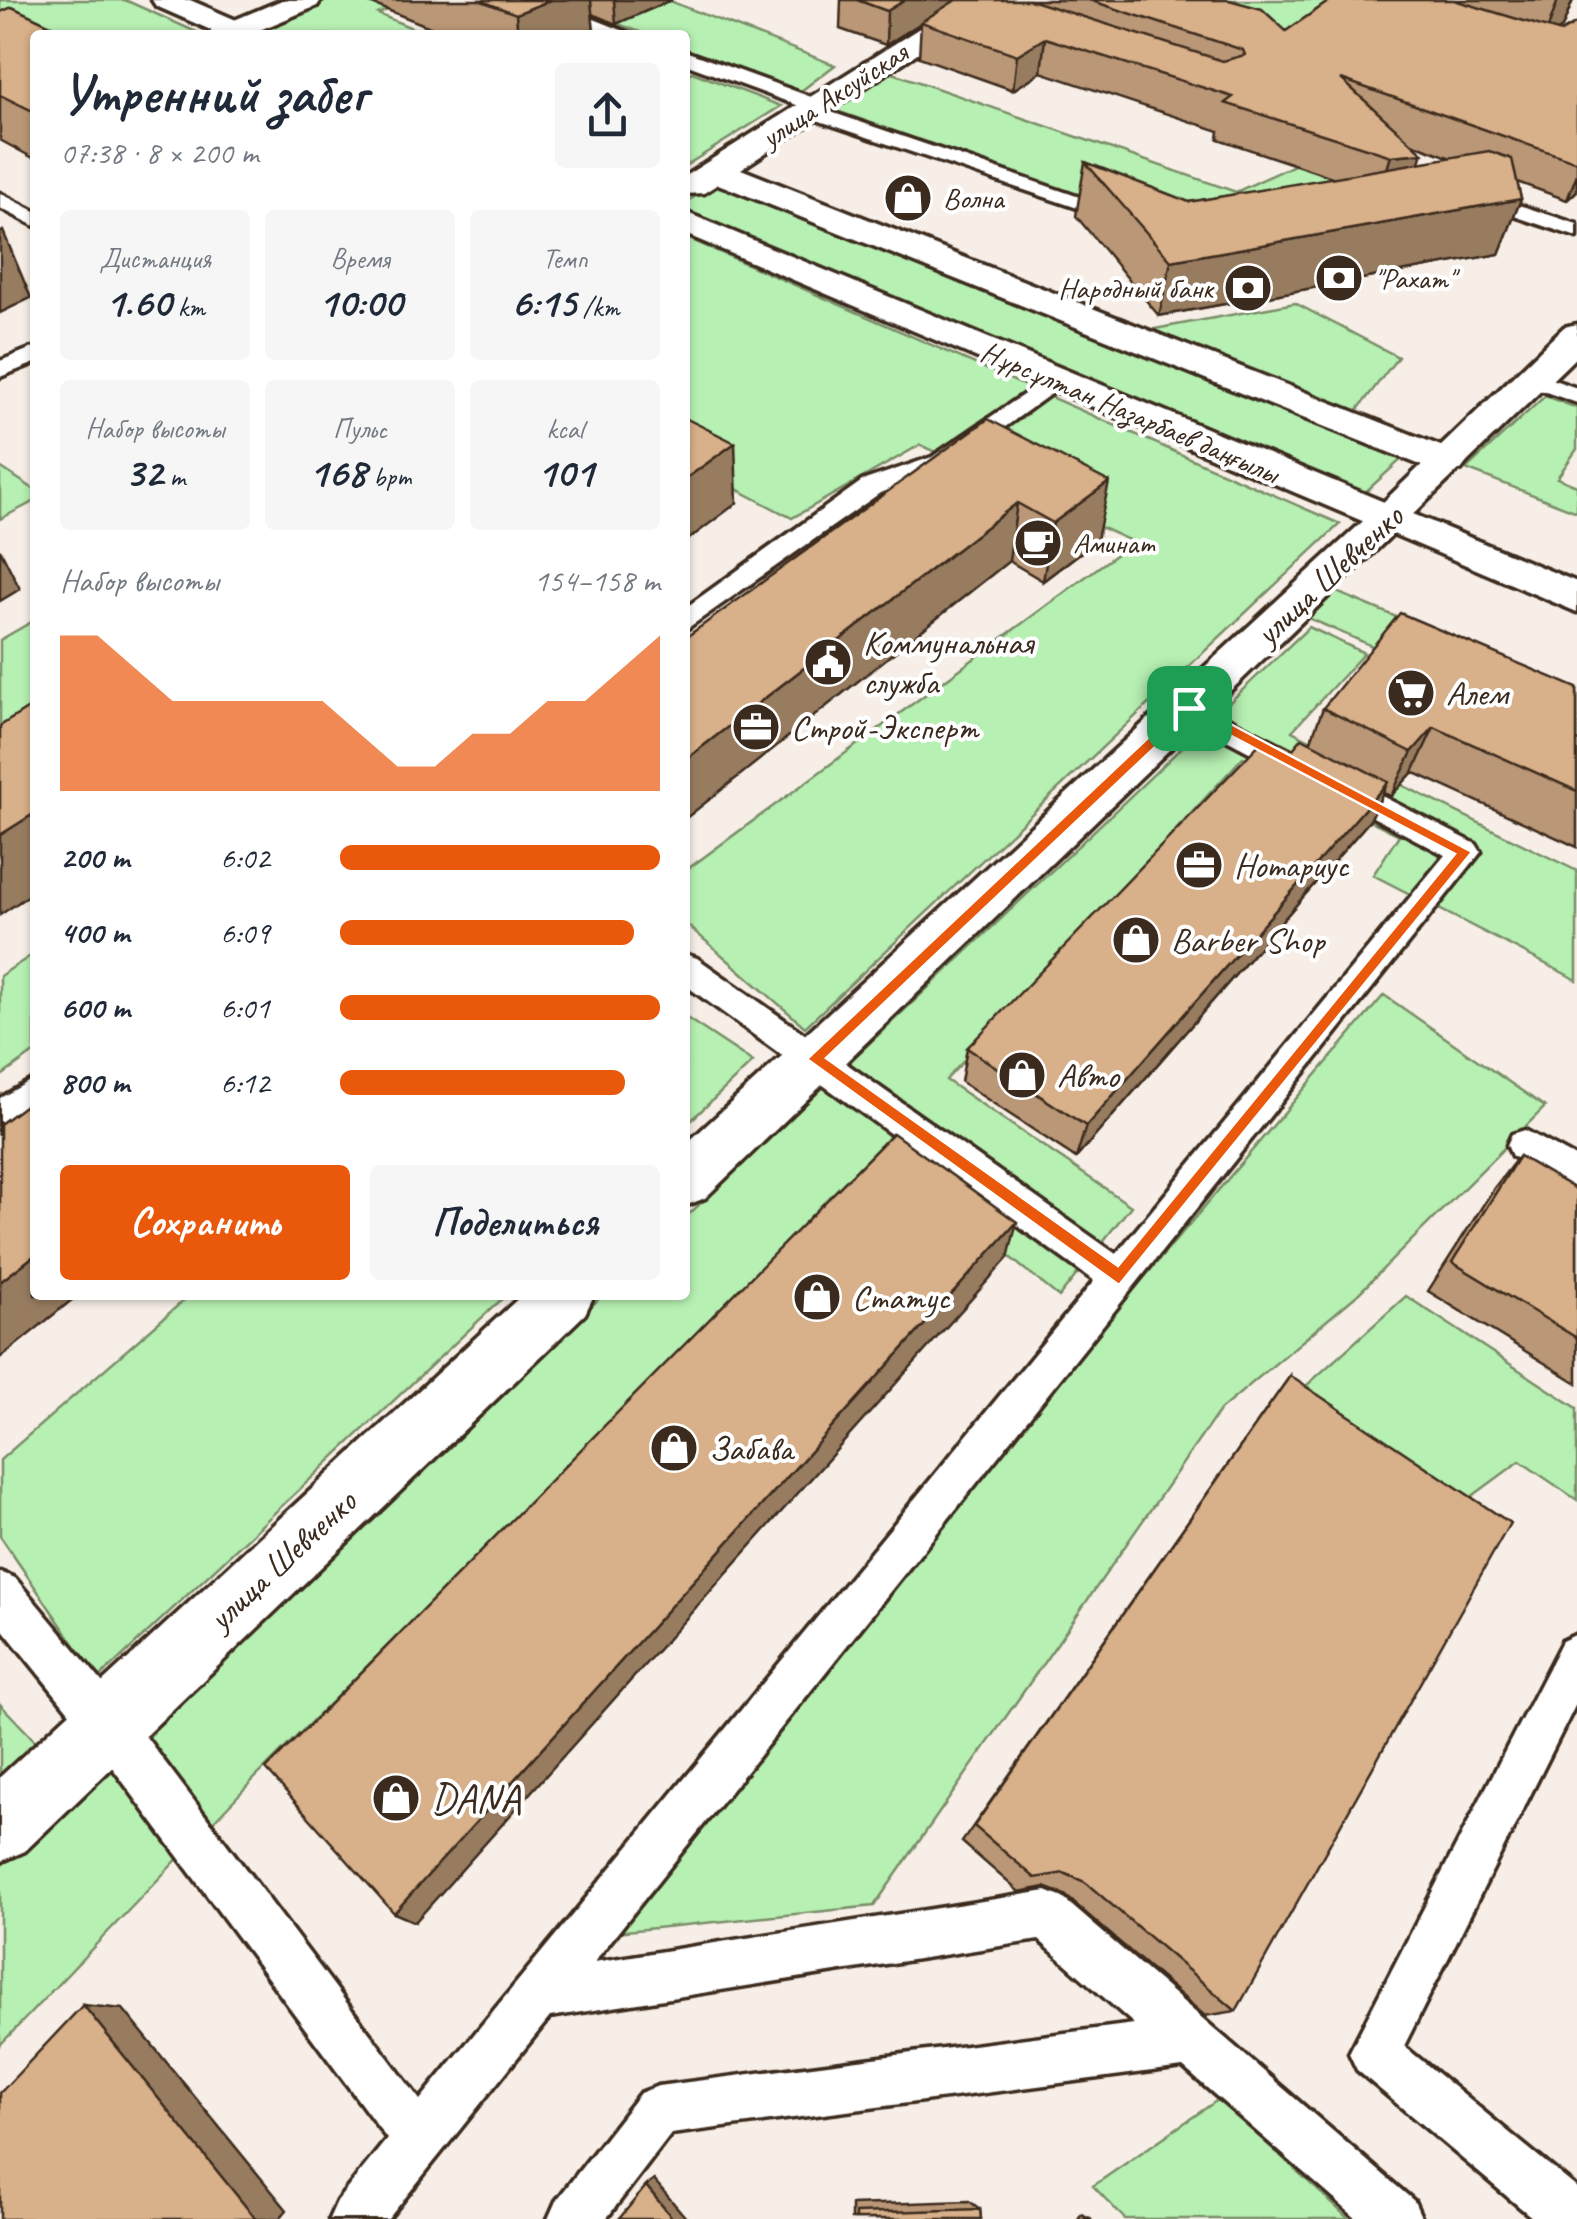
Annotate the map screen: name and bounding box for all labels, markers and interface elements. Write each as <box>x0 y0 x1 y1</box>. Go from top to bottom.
street label: улица Аксуйская <box>752 32 917 157</box>
text: Утренний забег <box>60 59 367 129</box>
button: share <box>555 63 660 168</box>
text: 07:38 · 8 × 200 m <box>60 132 258 173</box>
shop icon: Волна <box>882 172 934 224</box>
place label: Волна <box>943 179 1006 217</box>
text: Дистанция <box>99 241 211 276</box>
text: Время <box>330 241 390 276</box>
text: Темп <box>542 241 588 276</box>
bank icon: "Рахат" <box>1313 252 1365 304</box>
place label: "Рахат" <box>1374 259 1461 297</box>
bank icon: Народный банк <box>1222 262 1274 314</box>
place label: Народный банк <box>1058 269 1215 307</box>
text: 1.60 <box>105 276 171 329</box>
text: 10:00 <box>318 276 402 329</box>
text: 6:15 <box>511 276 576 329</box>
text: km <box>171 289 205 324</box>
text: /km <box>576 289 619 324</box>
street label: Нұрсұлтан Назарбаев даңғылы <box>975 332 1287 493</box>
text: Набор высоты <box>86 411 224 446</box>
text: Пульс <box>333 411 387 446</box>
text: kcal <box>546 411 584 446</box>
text: 32 <box>125 446 163 499</box>
text: 168 <box>309 446 366 499</box>
text: 101 <box>537 446 593 499</box>
text: m <box>163 459 185 494</box>
text: bpm <box>366 459 411 494</box>
street label: улица Шевченко <box>1244 494 1414 657</box>
cafe icon: Аминат <box>1012 517 1064 569</box>
place label: Аминат <box>1073 524 1156 562</box>
text: Набор высоты <box>60 560 219 601</box>
text: 154–158 m <box>534 560 660 601</box>
place label: Коммунальная служба <box>863 620 1035 705</box>
public building icon: Коммунальная служба <box>802 636 854 688</box>
pin <box>1147 666 1232 751</box>
supermarket icon: Алем <box>1385 667 1437 719</box>
place label: Алем <box>1446 671 1510 716</box>
icon: arrive <box>1162 681 1217 736</box>
office icon: Строй-Эксперт <box>730 701 782 753</box>
place label: Строй-Эксперт <box>791 705 981 750</box>
text: 200 m <box>60 837 129 878</box>
text: 6:02 <box>220 837 270 878</box>
office icon: Нотариус <box>1173 839 1225 891</box>
place label: Нотариус <box>1234 843 1350 888</box>
text: 400 m <box>60 912 129 953</box>
text: 6:09 <box>220 912 270 953</box>
shop icon: Barber Shop <box>1110 914 1162 966</box>
place label: Barber Shop <box>1171 918 1326 963</box>
text: 600 m <box>60 987 130 1028</box>
text: 6:01 <box>220 987 270 1028</box>
shop icon: Авто <box>996 1049 1048 1101</box>
place label: Авто <box>1057 1053 1121 1098</box>
text: 800 m <box>60 1062 129 1103</box>
text: 6:12 <box>220 1062 270 1103</box>
button: Сохранить <box>60 1165 350 1280</box>
button: Поделиться <box>370 1165 660 1280</box>
shop icon: Статус <box>791 1271 843 1323</box>
place label: Статус <box>852 1275 950 1320</box>
shop icon: Забава <box>648 1422 700 1474</box>
place label: Забава <box>709 1426 795 1471</box>
street label: улица Шевченко <box>197 1479 367 1642</box>
shop icon: DANA <box>370 1772 422 1824</box>
place label: DANA <box>431 1772 521 1825</box>

